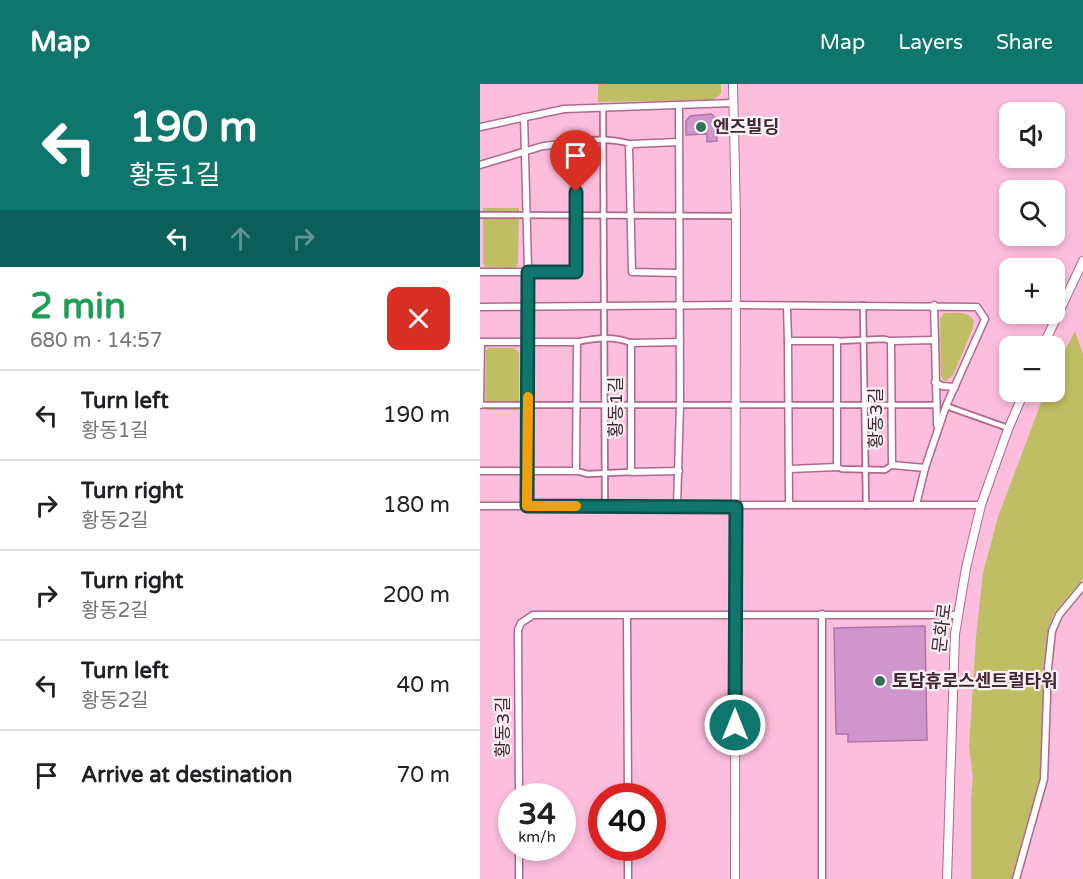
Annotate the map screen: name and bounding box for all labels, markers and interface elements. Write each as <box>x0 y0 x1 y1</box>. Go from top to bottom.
text: Map <box>30 25 90 59</box>
text: Map <box>820 30 865 55</box>
text: Layers <box>898 30 963 55</box>
text: Share <box>996 30 1053 55</box>
text: 190 m <box>129 102 258 153</box>
map controls <box>999 102 1065 402</box>
button: sound <box>999 102 1065 168</box>
icon: left <box>30 108 108 186</box>
place label: 엔즈빌딩 <box>713 116 779 138</box>
marker: 엔즈빌딩 <box>694 120 708 134</box>
pin <box>550 130 601 192</box>
icon: arrive <box>559 139 592 172</box>
text: 황동1길 <box>129 159 220 192</box>
button: search <box>999 180 1065 246</box>
icon: left <box>161 222 194 255</box>
icon: ahead <box>224 222 257 255</box>
icon: right <box>287 222 320 255</box>
button: + <box>999 258 1065 324</box>
text: 2 min <box>30 285 126 328</box>
button: close <box>387 287 450 350</box>
text: 680 m · 14:57 <box>30 329 162 353</box>
button: − <box>999 336 1065 402</box>
street label: 황동1길 <box>605 377 627 437</box>
text: Turn left <box>81 388 169 414</box>
street label: 황동3길 <box>865 388 887 448</box>
icon: left <box>30 399 63 432</box>
text: 190 m <box>383 402 450 428</box>
text: 황동1길 <box>81 419 149 443</box>
text: Turn right <box>81 478 183 504</box>
icon: right <box>30 489 63 522</box>
text: 180 m <box>383 492 450 518</box>
text: 황동2길 <box>81 509 149 533</box>
text: Turn right <box>81 568 183 594</box>
icon: right <box>30 579 63 612</box>
text: 200 m <box>383 582 450 608</box>
text: 황동2길 <box>81 599 149 623</box>
street label: 문화로 <box>928 602 956 654</box>
text: Turn left <box>81 658 169 684</box>
icon: left <box>30 669 63 702</box>
place label: 토담휴로스센트럴타워 <box>892 670 1058 692</box>
text: 40 m <box>396 672 450 698</box>
marker: 토담휴로스센트럴타워 <box>873 674 887 688</box>
text: 황동2길 <box>81 689 149 713</box>
position arrow <box>703 693 767 757</box>
street label: 황동3길 <box>492 697 514 757</box>
icon: arrive <box>30 759 63 792</box>
text: Arrive at destination <box>81 762 292 788</box>
text: 70 m <box>396 762 450 788</box>
speed limit sign: 40 <box>588 783 666 861</box>
text: 34 <box>518 796 556 833</box>
text: km/h <box>518 828 556 846</box>

